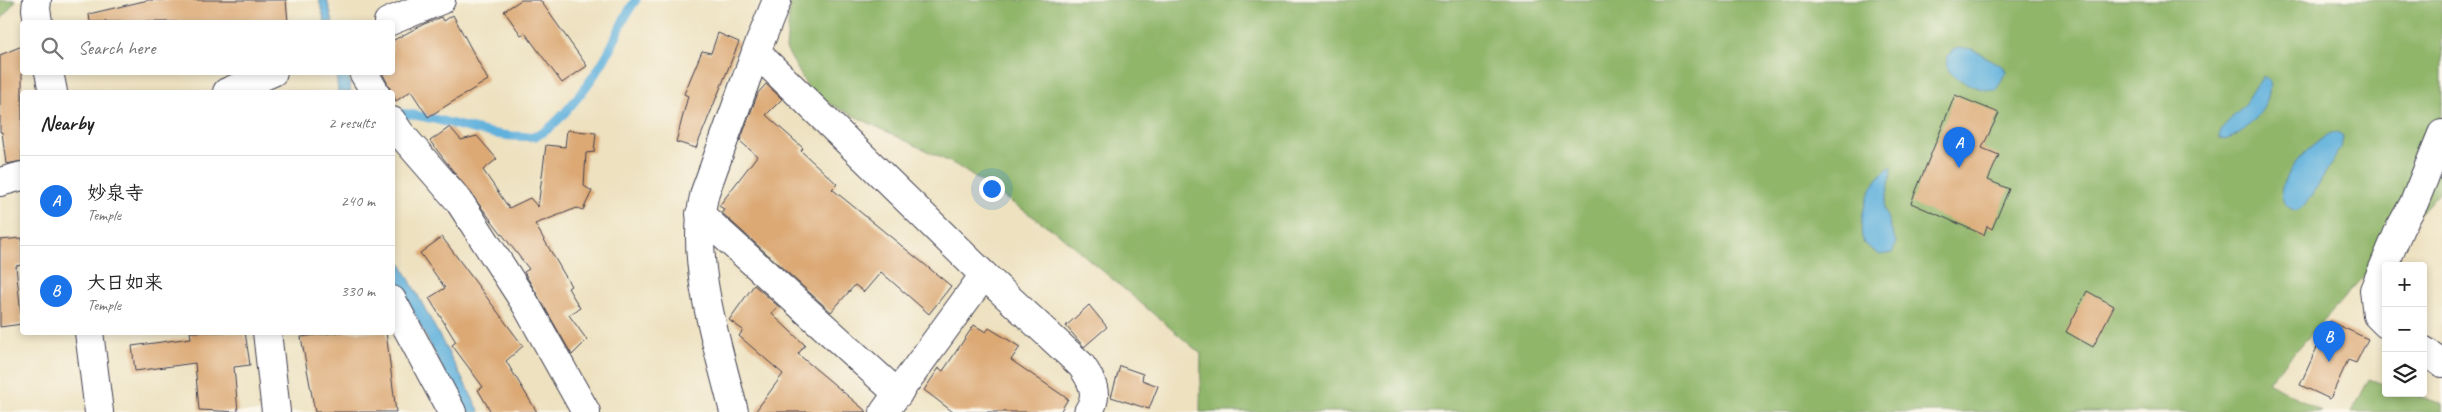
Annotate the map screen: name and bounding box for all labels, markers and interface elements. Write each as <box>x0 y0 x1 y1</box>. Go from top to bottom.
search box <box>20 20 395 75</box>
icon: search <box>38 34 66 62</box>
text: Search here <box>78 36 155 60</box>
text: Nearby <box>40 110 93 136</box>
text: 2 results <box>328 113 375 133</box>
pin: A <box>1943 127 1975 168</box>
your location <box>979 176 1005 202</box>
text: 妙泉寺 <box>87 181 144 205</box>
text: A <box>52 191 60 211</box>
text: 240 m <box>341 191 375 211</box>
text: Temple <box>87 205 121 225</box>
map controls <box>2382 262 2427 397</box>
button: + <box>2382 262 2427 307</box>
text: 大日如来 <box>87 271 163 295</box>
text: B <box>52 281 60 301</box>
text: 330 m <box>341 281 375 301</box>
text: Temple <box>87 295 121 315</box>
button: − <box>2382 307 2427 352</box>
pin: B <box>2313 321 2345 362</box>
button: layers <box>2382 352 2427 397</box>

